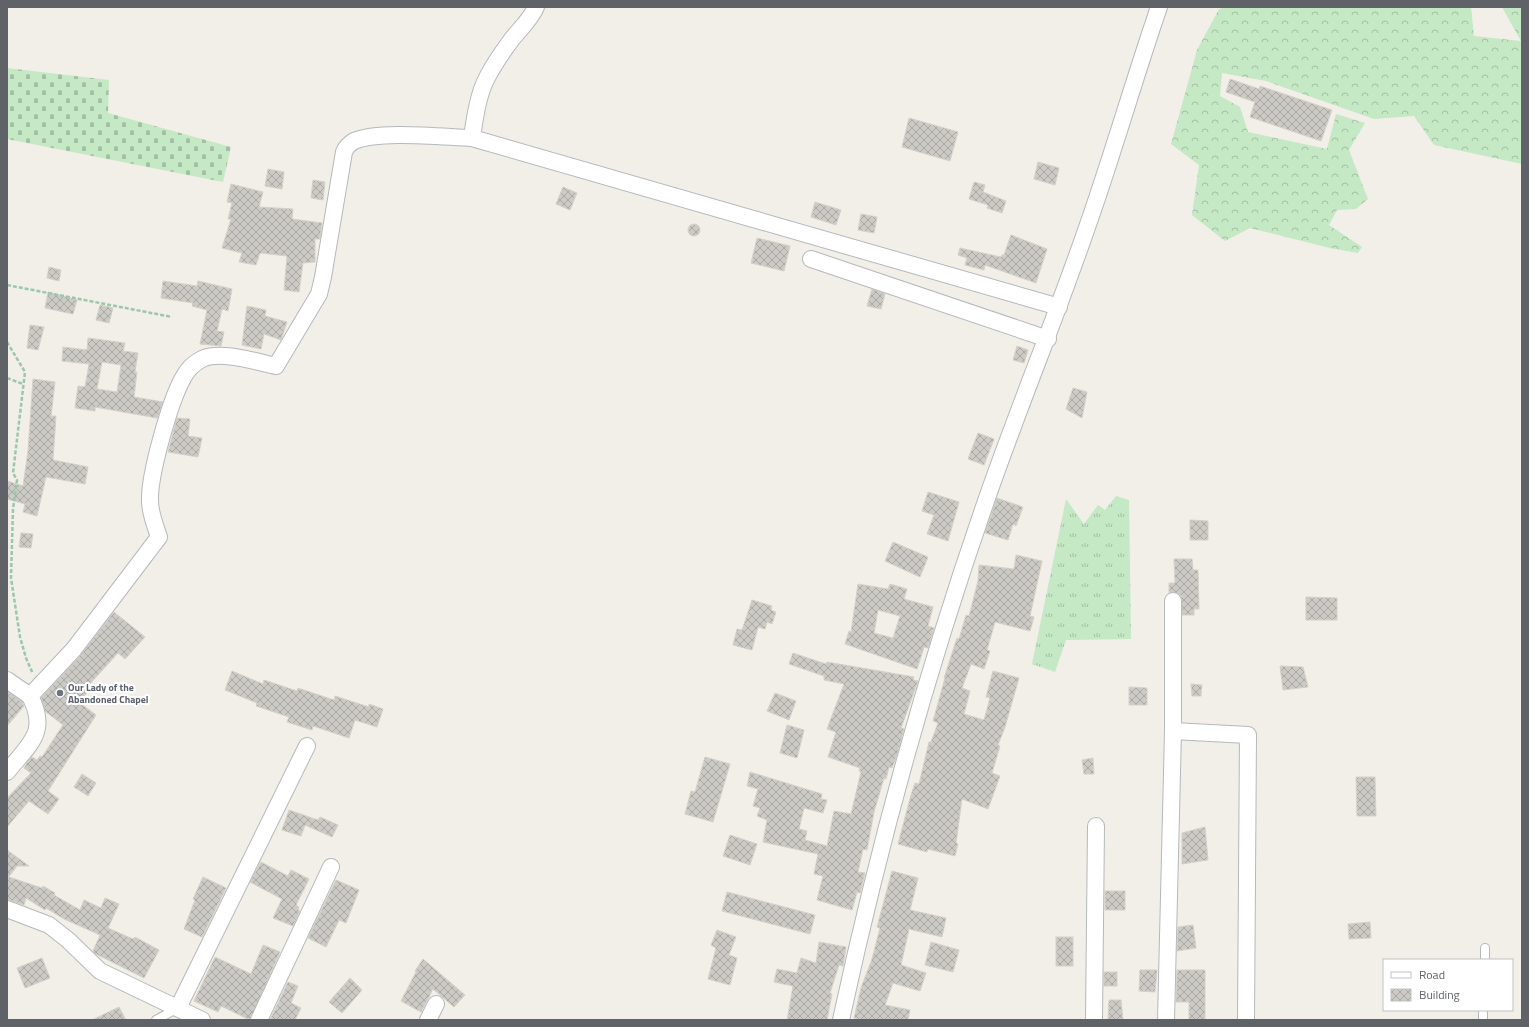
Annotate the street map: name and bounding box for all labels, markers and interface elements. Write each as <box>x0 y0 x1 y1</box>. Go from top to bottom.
place label: Our Lady of the Abandoned Chapel <box>68 680 149 707</box>
marker: Our Lady of the Abandoned Chapel <box>55 688 65 698</box>
legend <box>1383 959 1513 1011</box>
text: Road <box>1419 965 1445 984</box>
text: Building <box>1419 985 1460 1004</box>

